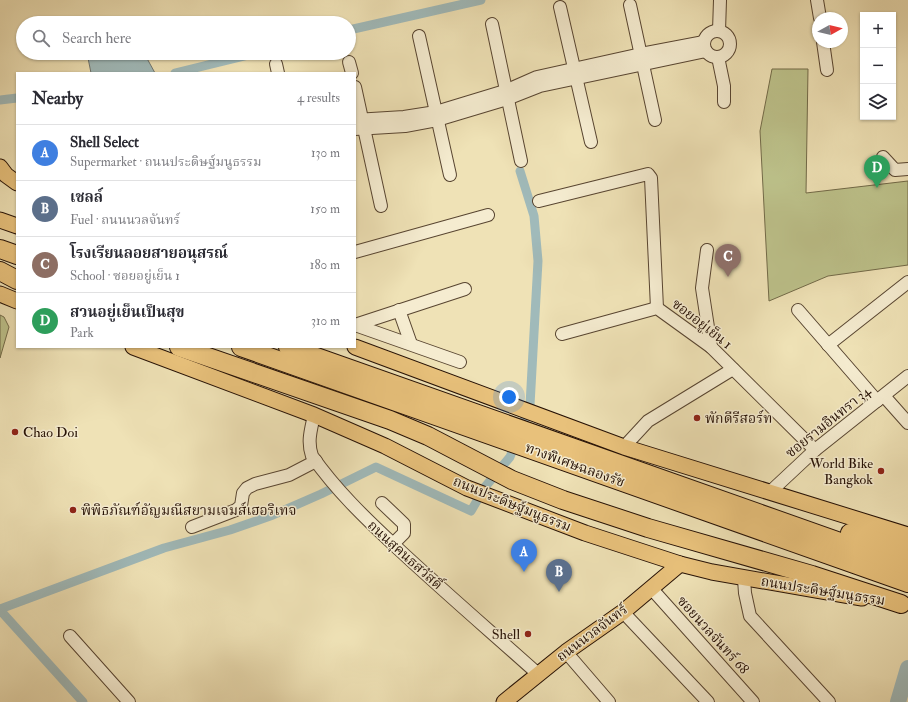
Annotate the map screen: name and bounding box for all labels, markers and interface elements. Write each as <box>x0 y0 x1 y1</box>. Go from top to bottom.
north arrow <box>812 12 848 48</box>
map controls <box>860 12 896 120</box>
button: + <box>860 12 896 48</box>
search box <box>16 16 356 60</box>
icon: search <box>30 27 52 49</box>
text: Search here <box>62 29 131 48</box>
button: − <box>860 48 896 84</box>
button: layers <box>860 84 896 120</box>
text: Nearby <box>32 88 83 109</box>
text: 4 results <box>297 90 340 106</box>
text: Shell Select <box>70 133 139 152</box>
text: A <box>41 145 49 161</box>
text: 130 m <box>311 145 340 161</box>
text: Supermarket · ถนนประดิษฐ์มนูธรรม <box>70 154 261 170</box>
pin: D <box>864 155 890 188</box>
text: เชลล์ <box>70 188 103 207</box>
text: B <box>41 201 49 217</box>
text: 150 m <box>310 201 340 217</box>
text: Fuel · ถนนนวลจันทร์ <box>70 212 180 228</box>
text: โรงเรียนลอยสายอนุสรณ์ <box>70 244 228 263</box>
pin: C <box>715 244 741 277</box>
text: C <box>40 257 50 273</box>
text: 180 m <box>310 257 340 273</box>
text: School · ซอยอยู่เย็น 1 <box>70 268 180 284</box>
street label: ซอยอยู่เย็น 1 <box>668 295 736 353</box>
text: สวนอยู่เย็นเป็นสุข <box>70 303 185 322</box>
text: D <box>40 313 50 329</box>
text: 310 m <box>311 313 340 329</box>
text: Park <box>70 325 94 341</box>
street label: ซอยรามอินทรา 34 <box>782 382 875 461</box>
your location <box>499 387 519 407</box>
place label: พักดีรีสอร์ท <box>705 409 772 427</box>
marker: พักดีรีสอร์ท <box>692 413 702 423</box>
place label: Chao Doi <box>23 424 78 441</box>
marker: Chao Doi <box>10 427 20 437</box>
street label: ทางพิเศษฉลองรัช <box>523 439 627 491</box>
place label: World Bike Bangkok <box>809 455 873 488</box>
marker: World Bike Bangkok <box>876 466 886 476</box>
street label: ถนนประดิษฐ์มนูธรรม <box>451 472 574 535</box>
place label: พิพิธภัณฑ์อัญมณีสยามเจมส์เฮอริเทจ <box>81 501 296 519</box>
marker: พิพิธภัณฑ์อัญมณีสยามเจมส์เฮอริเทจ <box>68 505 78 515</box>
street label: ถนนสุคนธสวัสดิ์ <box>364 516 448 594</box>
pin: A <box>511 539 537 572</box>
pin: B <box>546 559 572 592</box>
street label: ถนนประดิษฐ์มนูธรรม <box>760 572 887 609</box>
street label: ซอยนวลจันทร์ 68 <box>673 592 754 678</box>
street label: ถนนนวลจันทร์ <box>552 599 632 665</box>
place label: Shell <box>492 626 520 643</box>
marker: Shell <box>523 629 533 639</box>

